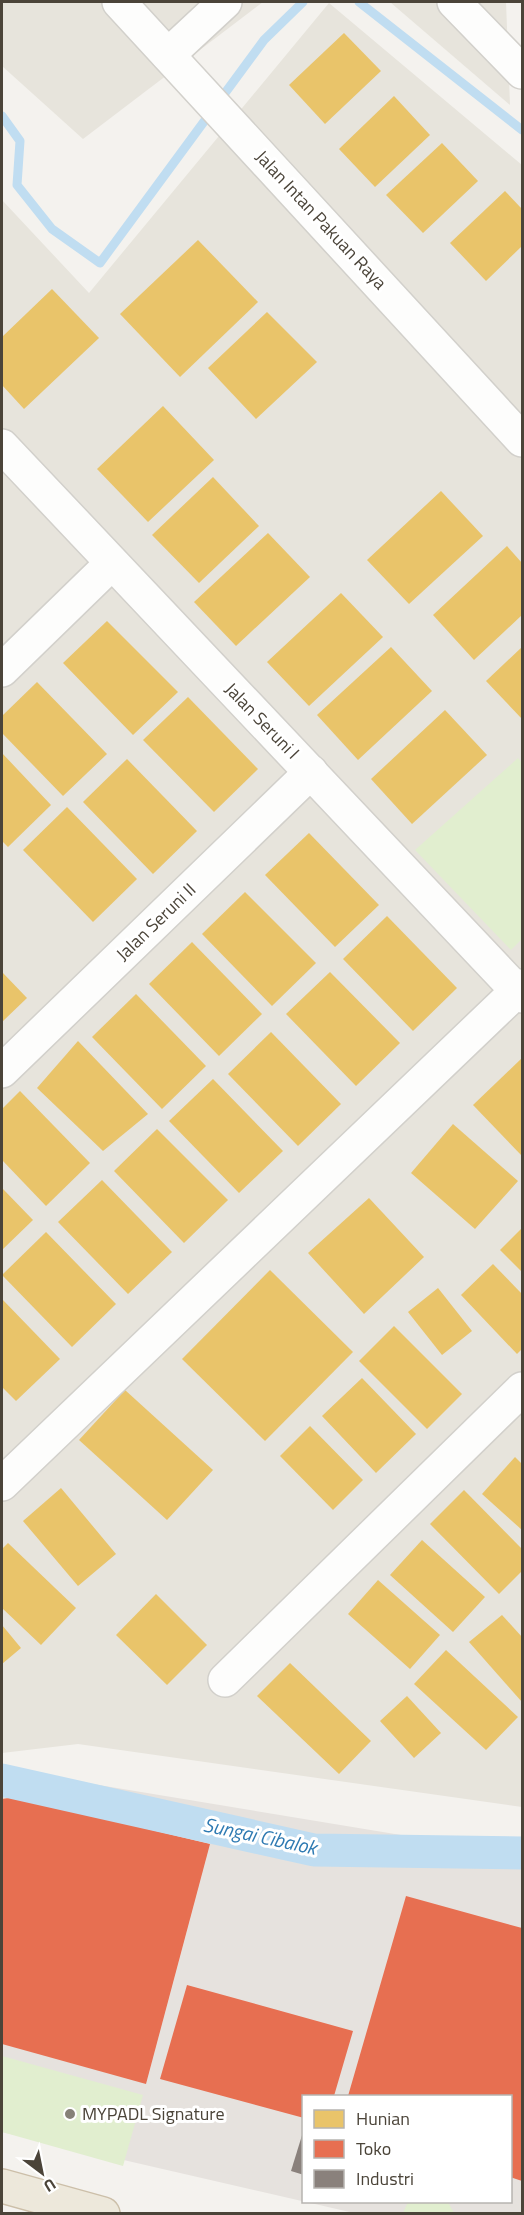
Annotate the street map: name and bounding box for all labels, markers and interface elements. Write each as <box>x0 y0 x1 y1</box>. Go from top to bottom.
street label: Jalan Intan Pakuan Raya <box>249 144 393 295</box>
street label: Jalan Seruni I <box>219 676 306 765</box>
street label: Jalan Seruni II <box>110 876 202 967</box>
water label: Sungai Cibalok <box>201 1808 322 1863</box>
legend <box>302 2095 512 2203</box>
place label: MYPADL Signature <box>82 2100 225 2127</box>
text: Hunian <box>356 2105 410 2132</box>
marker: MYPADL Signature <box>63 2107 77 2121</box>
text: Toko <box>356 2135 391 2162</box>
north arrow <box>12 2143 72 2203</box>
text: Industri <box>356 2165 414 2192</box>
text: U <box>39 2173 61 2199</box>

